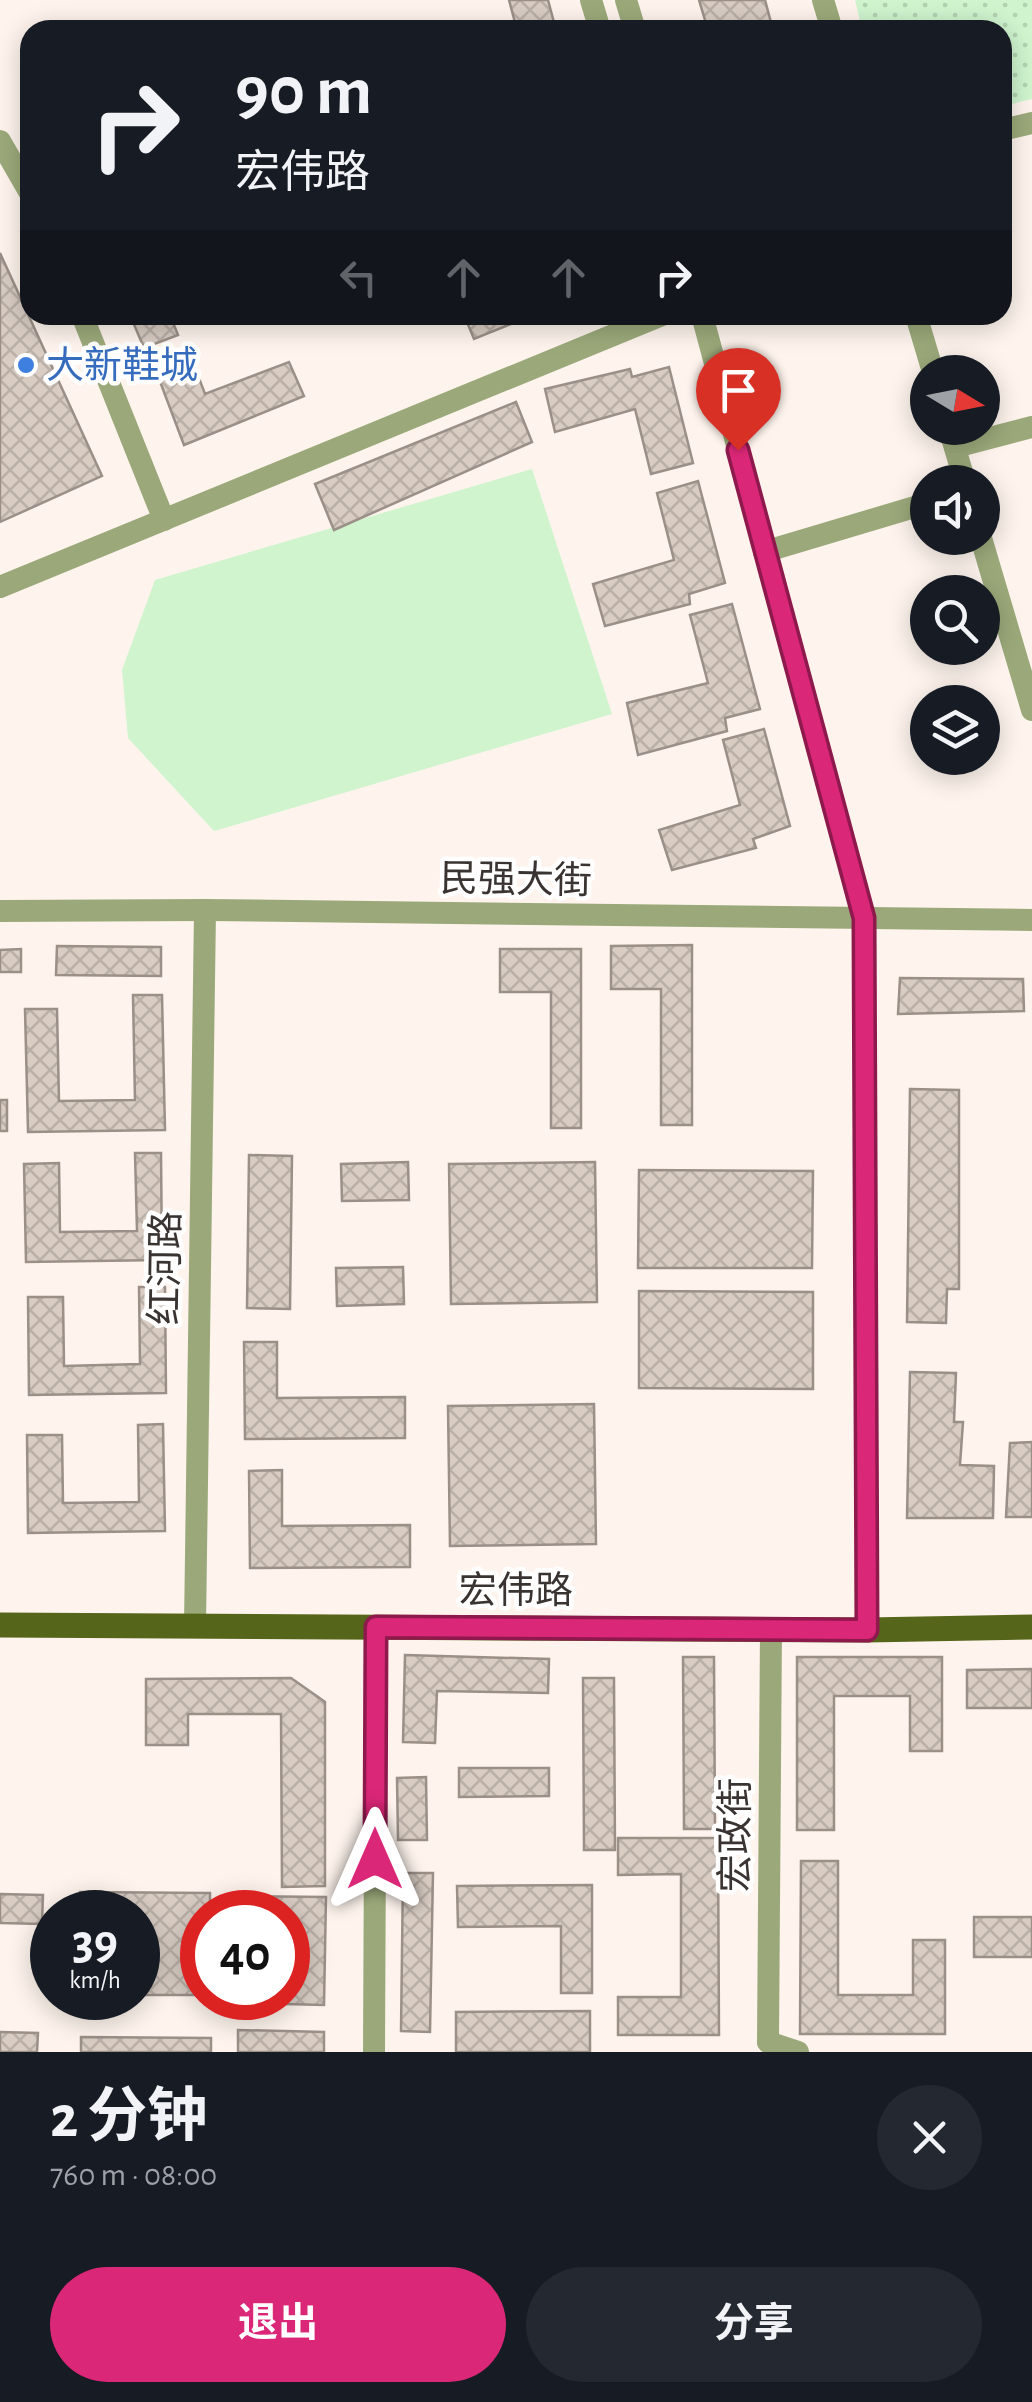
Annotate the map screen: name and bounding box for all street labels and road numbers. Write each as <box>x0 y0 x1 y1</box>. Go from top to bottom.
street label: 民强大街 <box>440 859 592 901</box>
street label: 红河路 <box>145 1211 187 1325</box>
street label: 宏伟路 <box>459 1570 573 1611</box>
street label: 宏政街 <box>715 1778 756 1892</box>

